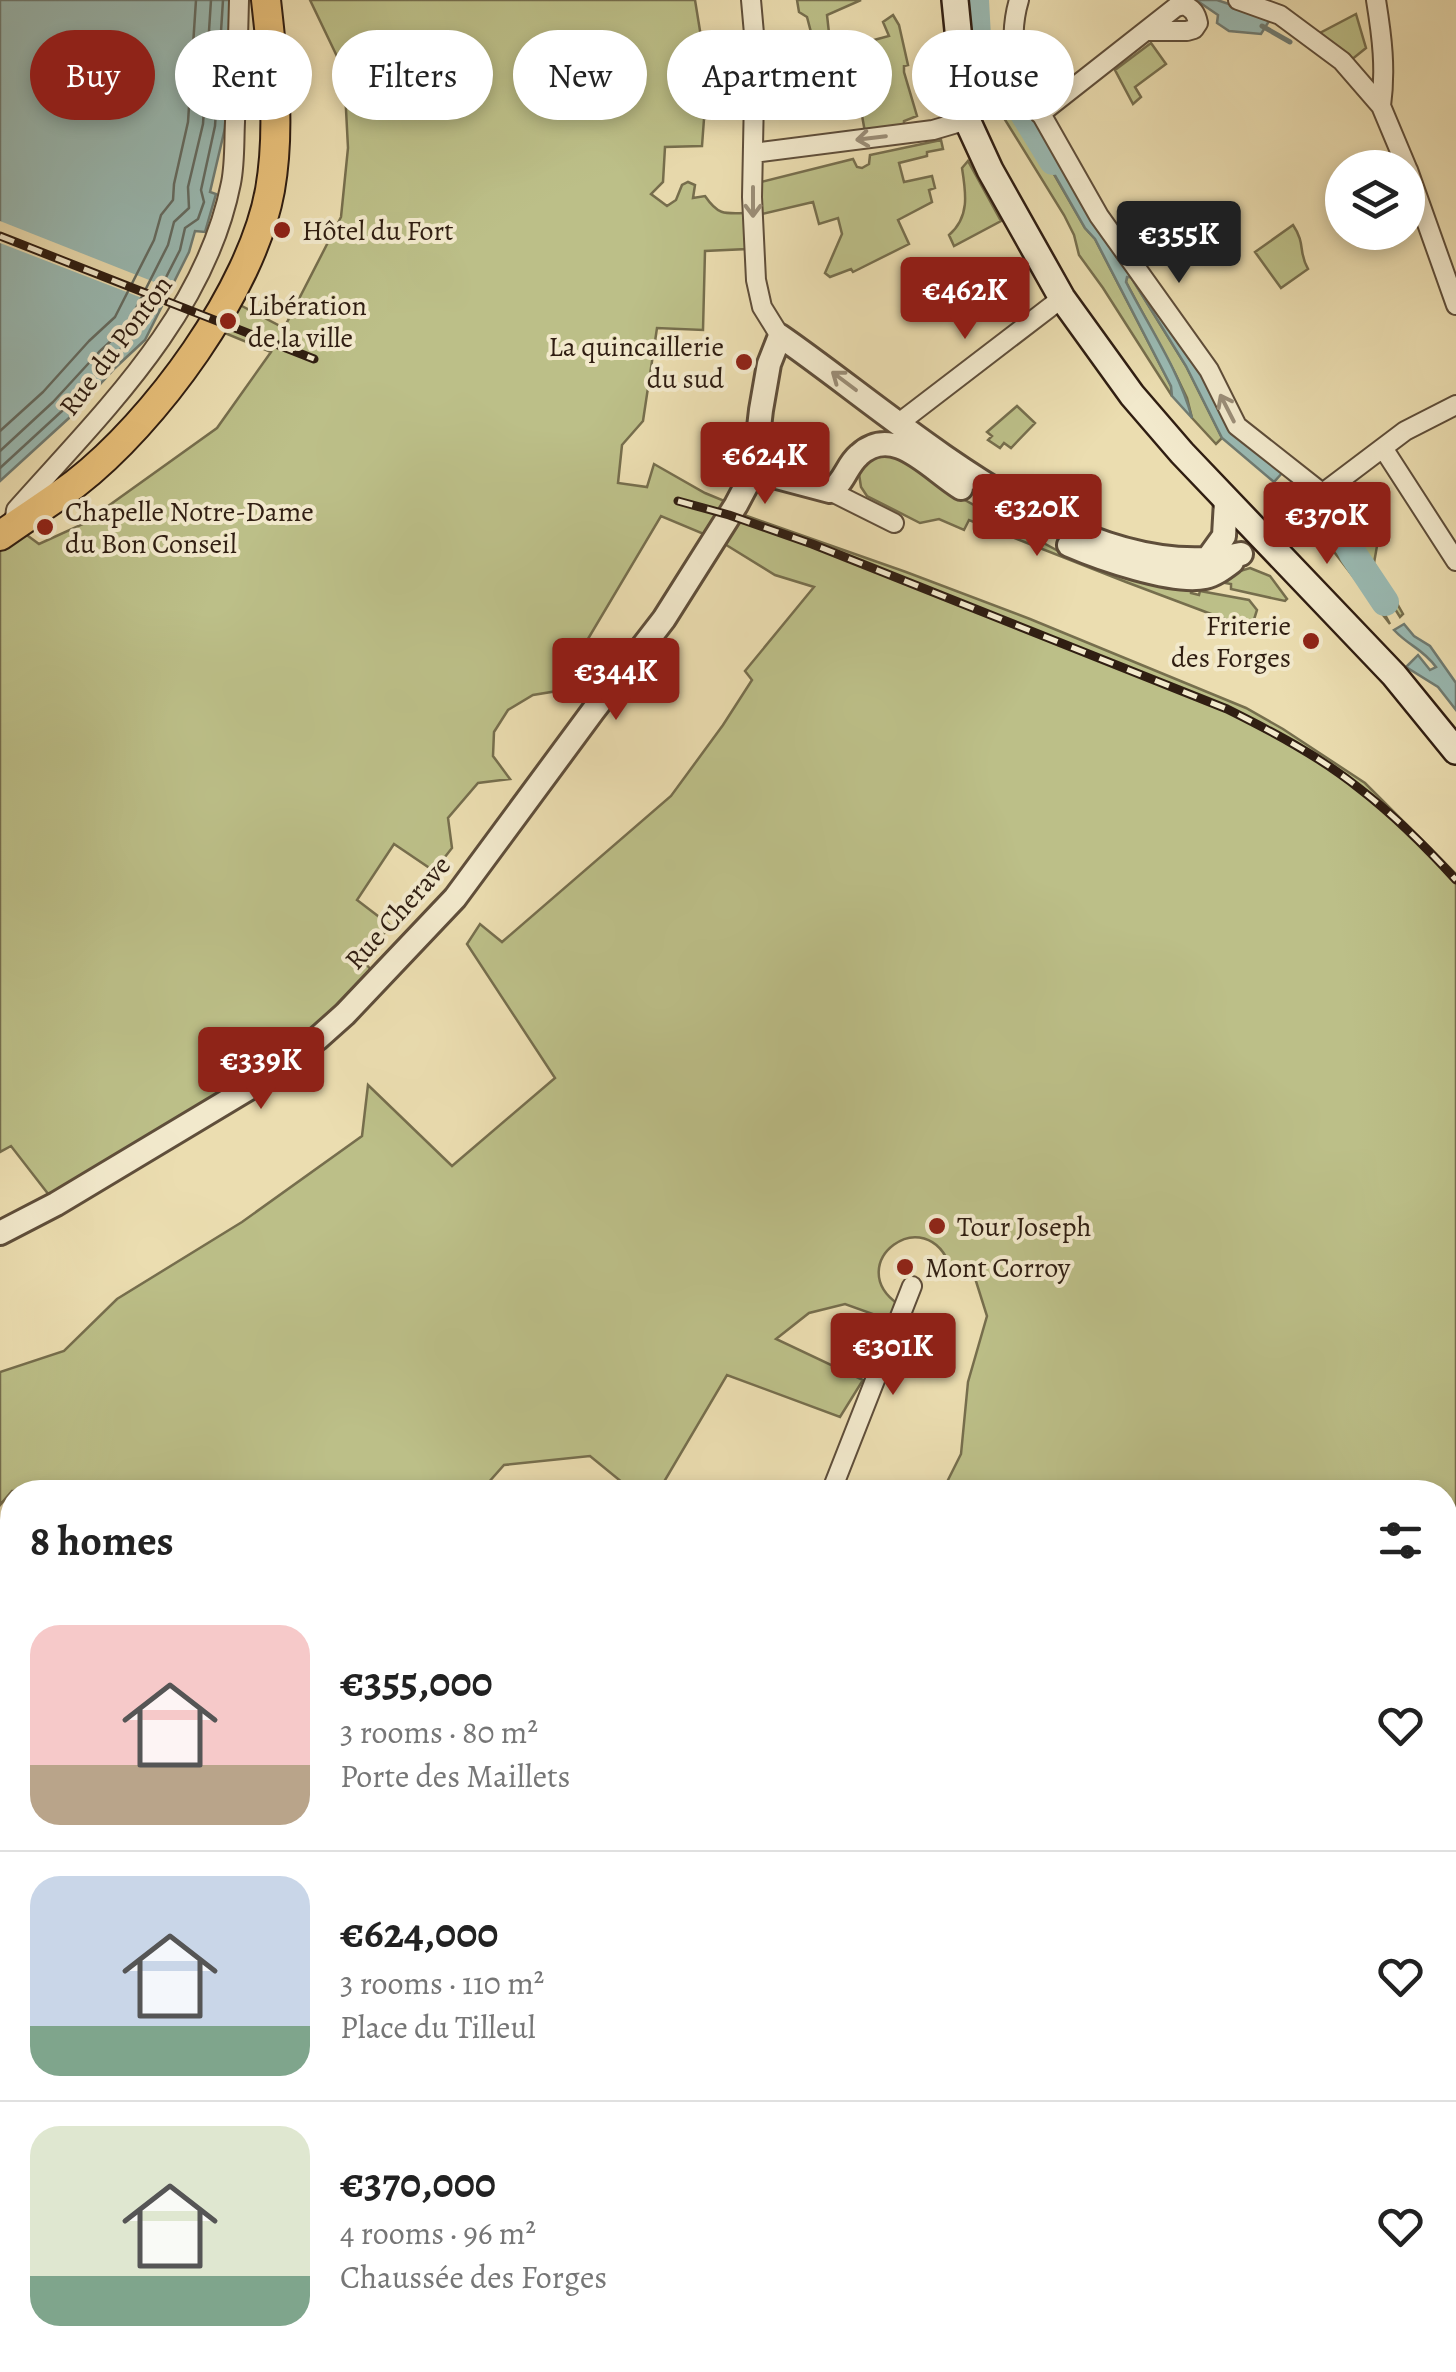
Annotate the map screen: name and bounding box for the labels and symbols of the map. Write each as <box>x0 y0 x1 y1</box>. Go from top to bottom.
one-way arrow <box>855 129 888 147</box>
one-way arrow <box>744 186 762 218</box>
pin: €355K <box>1109 201 1249 286</box>
place label: Hôtel du Fort <box>302 212 453 250</box>
marker: Hôtel du Fort <box>271 219 293 241</box>
pin: €462K <box>895 257 1035 342</box>
street label: Rue du Ponton <box>50 267 181 424</box>
place label: Libération de la ville <box>248 287 367 357</box>
marker: Libération de la ville <box>217 310 239 332</box>
place label: La quincaillerie du sud <box>548 328 725 398</box>
marker: La quincaillerie du sud <box>733 351 755 373</box>
one-way arrow <box>831 371 858 392</box>
one-way arrow <box>1217 394 1236 424</box>
pin: €624K <box>695 422 835 507</box>
pin: €320K <box>967 474 1107 559</box>
pin: €370K <box>1257 482 1397 567</box>
place label: Chapelle Notre-Dame du Bon Conseil <box>65 493 314 563</box>
marker: Chapelle Notre-Dame du Bon Conseil <box>34 516 56 538</box>
place label: Friterie des Forges <box>1171 607 1291 677</box>
marker: Friterie des Forges <box>1300 630 1322 652</box>
pin: €344K <box>546 638 686 723</box>
street label: Rue Cherave <box>336 847 459 978</box>
pin: €339K <box>191 1027 331 1112</box>
place label: Tour Joseph <box>957 1208 1092 1246</box>
marker: Tour Joseph <box>926 1215 948 1237</box>
place label: Mont Corroy <box>925 1249 1071 1287</box>
marker: Mont Corroy <box>894 1256 916 1278</box>
pin: €301K <box>823 1313 963 1398</box>

